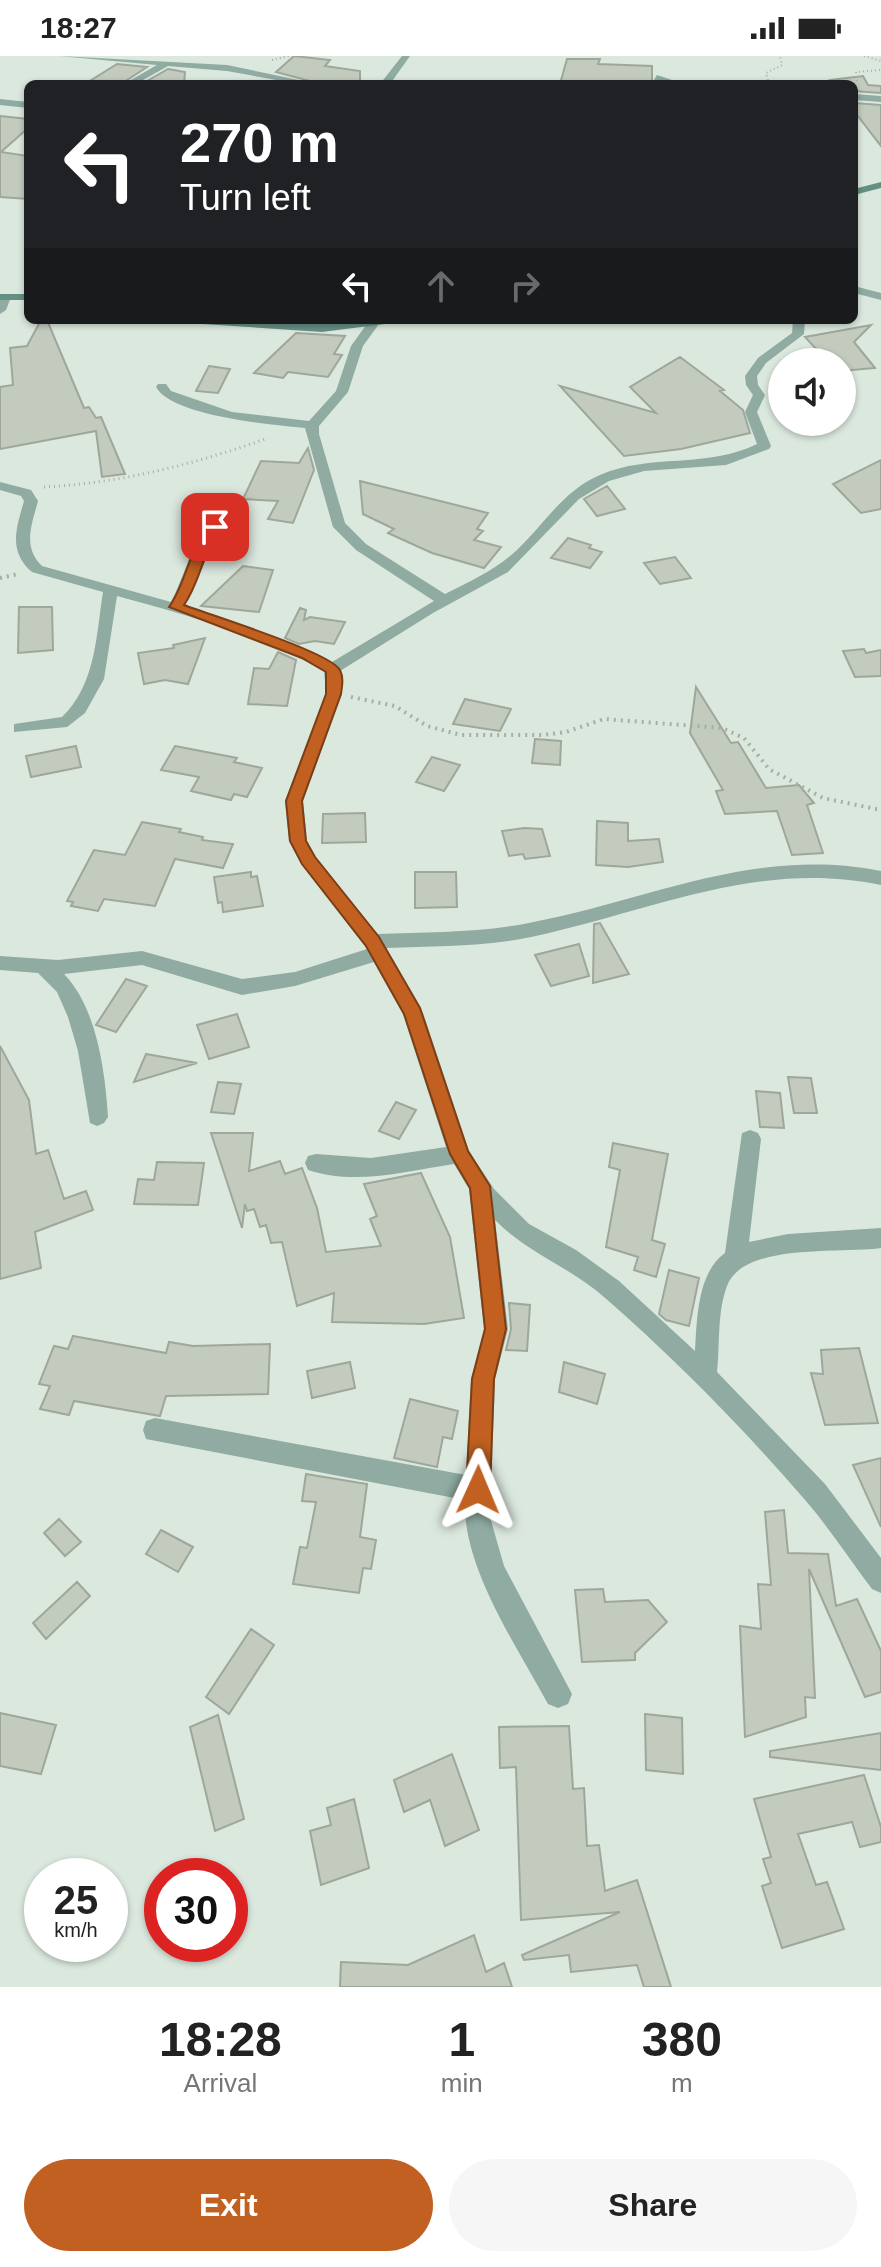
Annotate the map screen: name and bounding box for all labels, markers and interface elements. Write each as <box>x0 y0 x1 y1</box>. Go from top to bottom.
text: 18:27 <box>40 11 117 44</box>
text: 270 m <box>180 111 339 174</box>
icon: left <box>48 112 152 216</box>
text: Turn left <box>180 177 311 218</box>
icon: left <box>335 264 379 308</box>
icon: ahead <box>419 264 463 308</box>
icon: right <box>503 264 547 308</box>
map controls <box>768 348 856 436</box>
button: sound <box>768 348 856 436</box>
pin <box>181 493 249 561</box>
icon: arrive <box>193 505 237 549</box>
position arrow <box>436 1448 520 1532</box>
speed limit sign: 30 <box>144 1858 248 1962</box>
text: 25 <box>54 1878 98 1922</box>
text: km/h <box>54 1919 98 1941</box>
text: 18:28 <box>159 2013 282 2066</box>
text: 1 <box>448 2013 475 2066</box>
text: 380 <box>642 2013 722 2066</box>
text: Arrival <box>184 2068 257 2098</box>
text: min <box>441 2068 483 2098</box>
text: m <box>671 2068 693 2098</box>
button: Exit <box>24 2159 433 2251</box>
button: Share <box>449 2159 857 2251</box>

